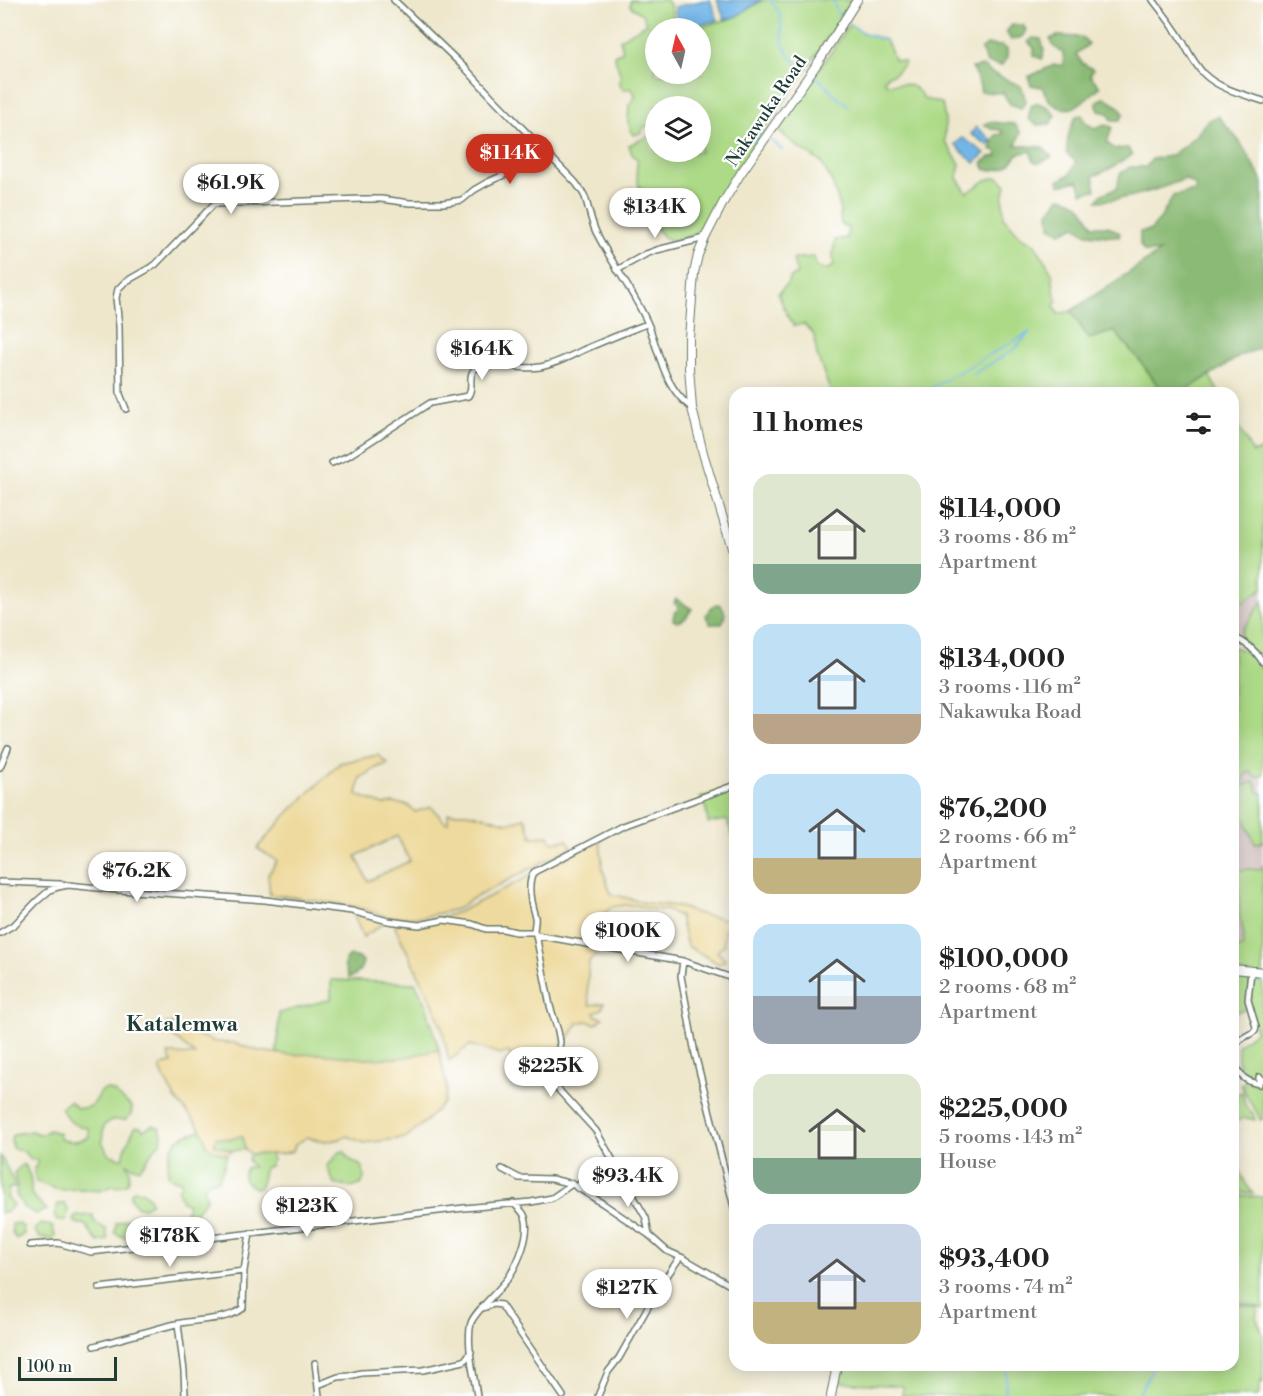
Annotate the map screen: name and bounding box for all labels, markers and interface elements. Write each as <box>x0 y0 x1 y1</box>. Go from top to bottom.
north arrow <box>645 18 711 84</box>
map controls <box>645 18 711 162</box>
street label: Nakawuka Road <box>721 51 812 171</box>
button: layers <box>645 96 711 162</box>
pin: $114K <box>468 134 552 185</box>
text: $114K <box>480 141 540 166</box>
pin: $61.9K <box>182 164 280 215</box>
text: $61.9K <box>197 171 265 196</box>
pin: $134K <box>613 188 697 239</box>
text: $134K <box>623 195 687 220</box>
pin: $164K <box>440 330 524 381</box>
text: $164K <box>450 337 514 362</box>
text: 11 homes <box>753 407 863 439</box>
icon: filters <box>1182 407 1215 440</box>
text: $114,000 <box>939 493 1061 525</box>
icon: home <box>801 498 873 570</box>
text: 3 rooms · 86 m² <box>939 525 1076 550</box>
text: Apartment <box>939 550 1037 575</box>
text: $134,000 <box>939 643 1065 675</box>
icon: home <box>801 648 873 720</box>
text: 3 rooms · 116 m² <box>939 675 1081 700</box>
text: Nakawuka Road <box>939 700 1082 725</box>
text: $76,200 <box>939 793 1047 825</box>
icon: home <box>801 798 873 870</box>
text: 2 rooms · 66 m² <box>939 825 1076 850</box>
text: Apartment <box>939 850 1037 875</box>
pin: $76.2K <box>88 852 186 903</box>
text: $76.2K <box>102 859 172 884</box>
pin: $100K <box>586 912 670 963</box>
text: $100K <box>595 919 661 944</box>
text: $100,000 <box>939 943 1069 975</box>
icon: home <box>801 948 873 1020</box>
text: 2 rooms · 68 m² <box>939 975 1076 1000</box>
text: Apartment <box>939 1000 1037 1025</box>
district label: Katalemwa <box>126 1012 238 1038</box>
pin: $225K <box>509 1047 593 1098</box>
text: $225K <box>518 1054 584 1079</box>
text: $225,000 <box>939 1093 1068 1125</box>
icon: home <box>801 1098 873 1170</box>
text: 5 rooms · 143 m² <box>939 1125 1082 1150</box>
text: House <box>939 1150 997 1175</box>
pin: $93.4K <box>579 1157 677 1208</box>
text: $93.4K <box>592 1164 664 1189</box>
pin: $123K <box>265 1187 349 1238</box>
text: $123K <box>276 1194 338 1219</box>
pin: $178K <box>128 1217 212 1268</box>
text: $178K <box>140 1224 200 1249</box>
text: $93,400 <box>939 1243 1050 1275</box>
icon: home <box>801 1248 873 1320</box>
pin: $127K <box>585 1269 669 1320</box>
text: 3 rooms · 74 m² <box>939 1275 1072 1300</box>
text: $127K <box>596 1276 658 1301</box>
text: Apartment <box>939 1300 1037 1325</box>
scale bar <box>18 1354 117 1382</box>
text: 100 m <box>27 1357 72 1377</box>

